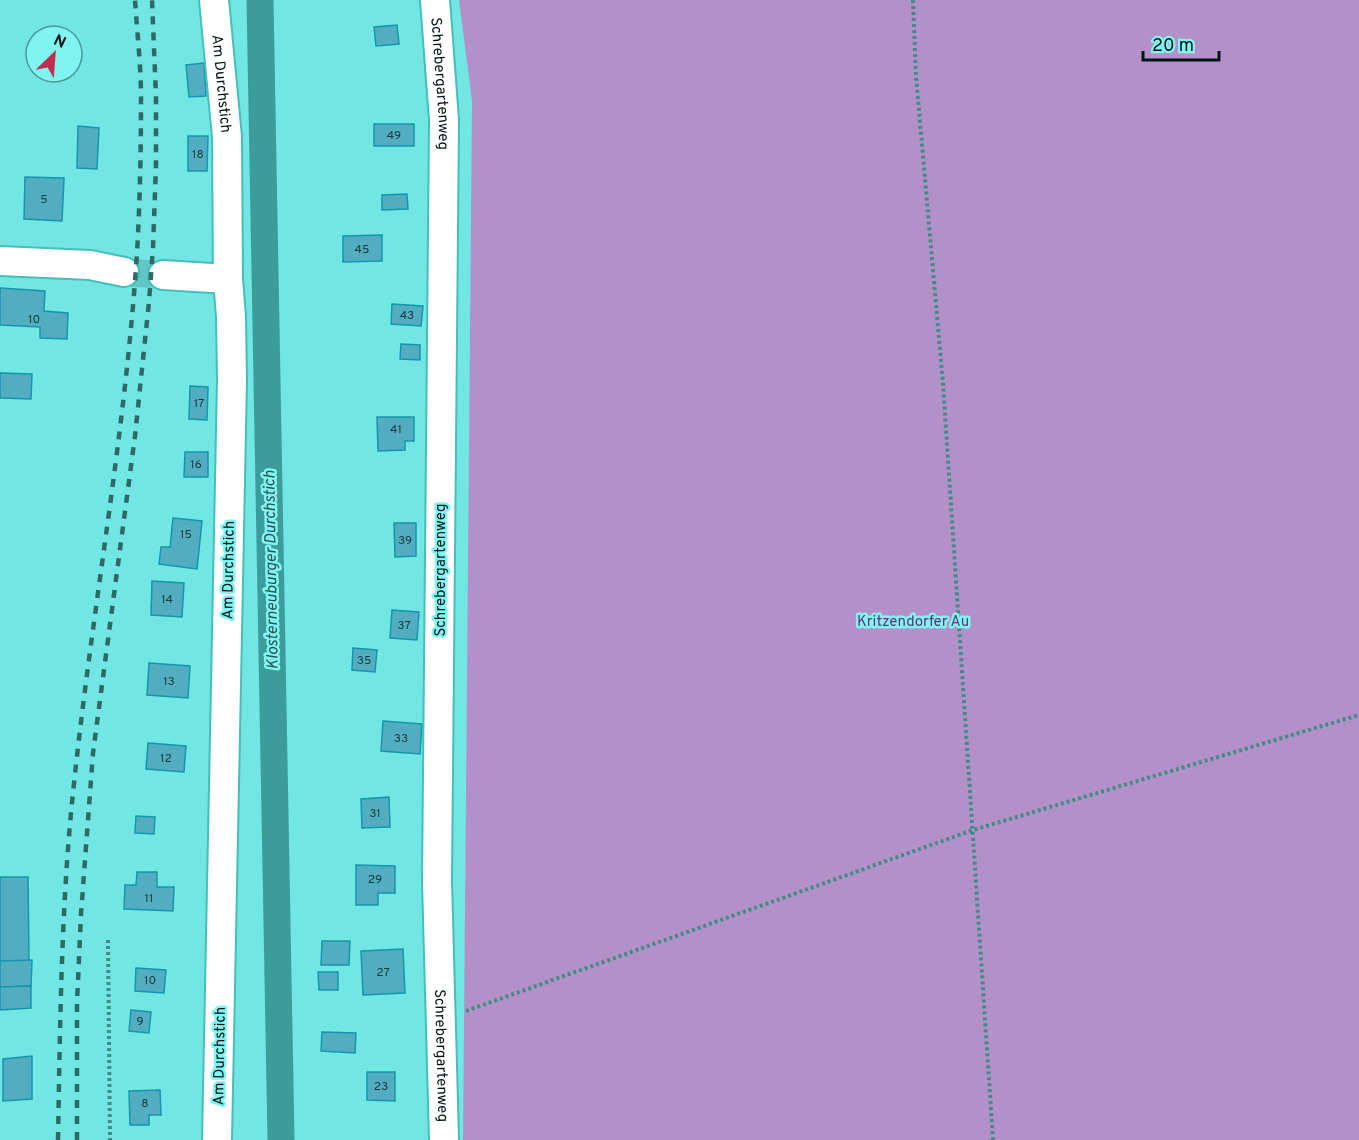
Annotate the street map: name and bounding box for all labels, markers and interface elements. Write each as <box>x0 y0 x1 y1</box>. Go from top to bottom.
street label: Schrebergartenweg <box>425 17 452 150</box>
north arrow <box>24 24 84 84</box>
scale bar <box>1143 24 1220 62</box>
text: N <box>50 31 69 54</box>
street label: Am Durchstich <box>206 34 235 134</box>
text: 20 m <box>1152 35 1194 58</box>
house number: 49 <box>387 128 401 144</box>
house number: 18 <box>192 147 204 163</box>
house number: 5 <box>40 192 48 208</box>
house number: 45 <box>355 242 369 258</box>
house number: 43 <box>400 308 414 324</box>
house number: 10 <box>28 312 40 328</box>
house number: 17 <box>194 396 204 412</box>
house number: 41 <box>390 422 402 438</box>
house number: 16 <box>190 457 202 473</box>
water label: Klosterneuburger Durchstich <box>260 470 284 670</box>
street label: Schrebergartenweg <box>432 504 451 636</box>
street label: Am Durchstich <box>219 521 240 619</box>
house number: 15 <box>180 527 192 543</box>
house number: 39 <box>398 533 412 549</box>
house number: 14 <box>161 592 173 608</box>
park label: Kritzendorfer Au <box>857 613 969 632</box>
house number: 37 <box>397 618 411 634</box>
house number: 35 <box>357 653 371 669</box>
house number: 13 <box>163 674 175 690</box>
house number: 33 <box>394 731 408 747</box>
house number: 12 <box>160 751 172 767</box>
house number: 31 <box>369 806 381 822</box>
house number: 29 <box>368 872 382 888</box>
house number: 11 <box>145 891 153 907</box>
house number: 27 <box>376 965 390 981</box>
house number: 10 <box>144 973 156 989</box>
street label: Schrebergartenweg <box>429 989 452 1122</box>
street label: Am Durchstich <box>210 1007 231 1105</box>
house number: 9 <box>136 1014 144 1030</box>
house number: 23 <box>374 1079 388 1095</box>
house number: 8 <box>141 1096 149 1112</box>

